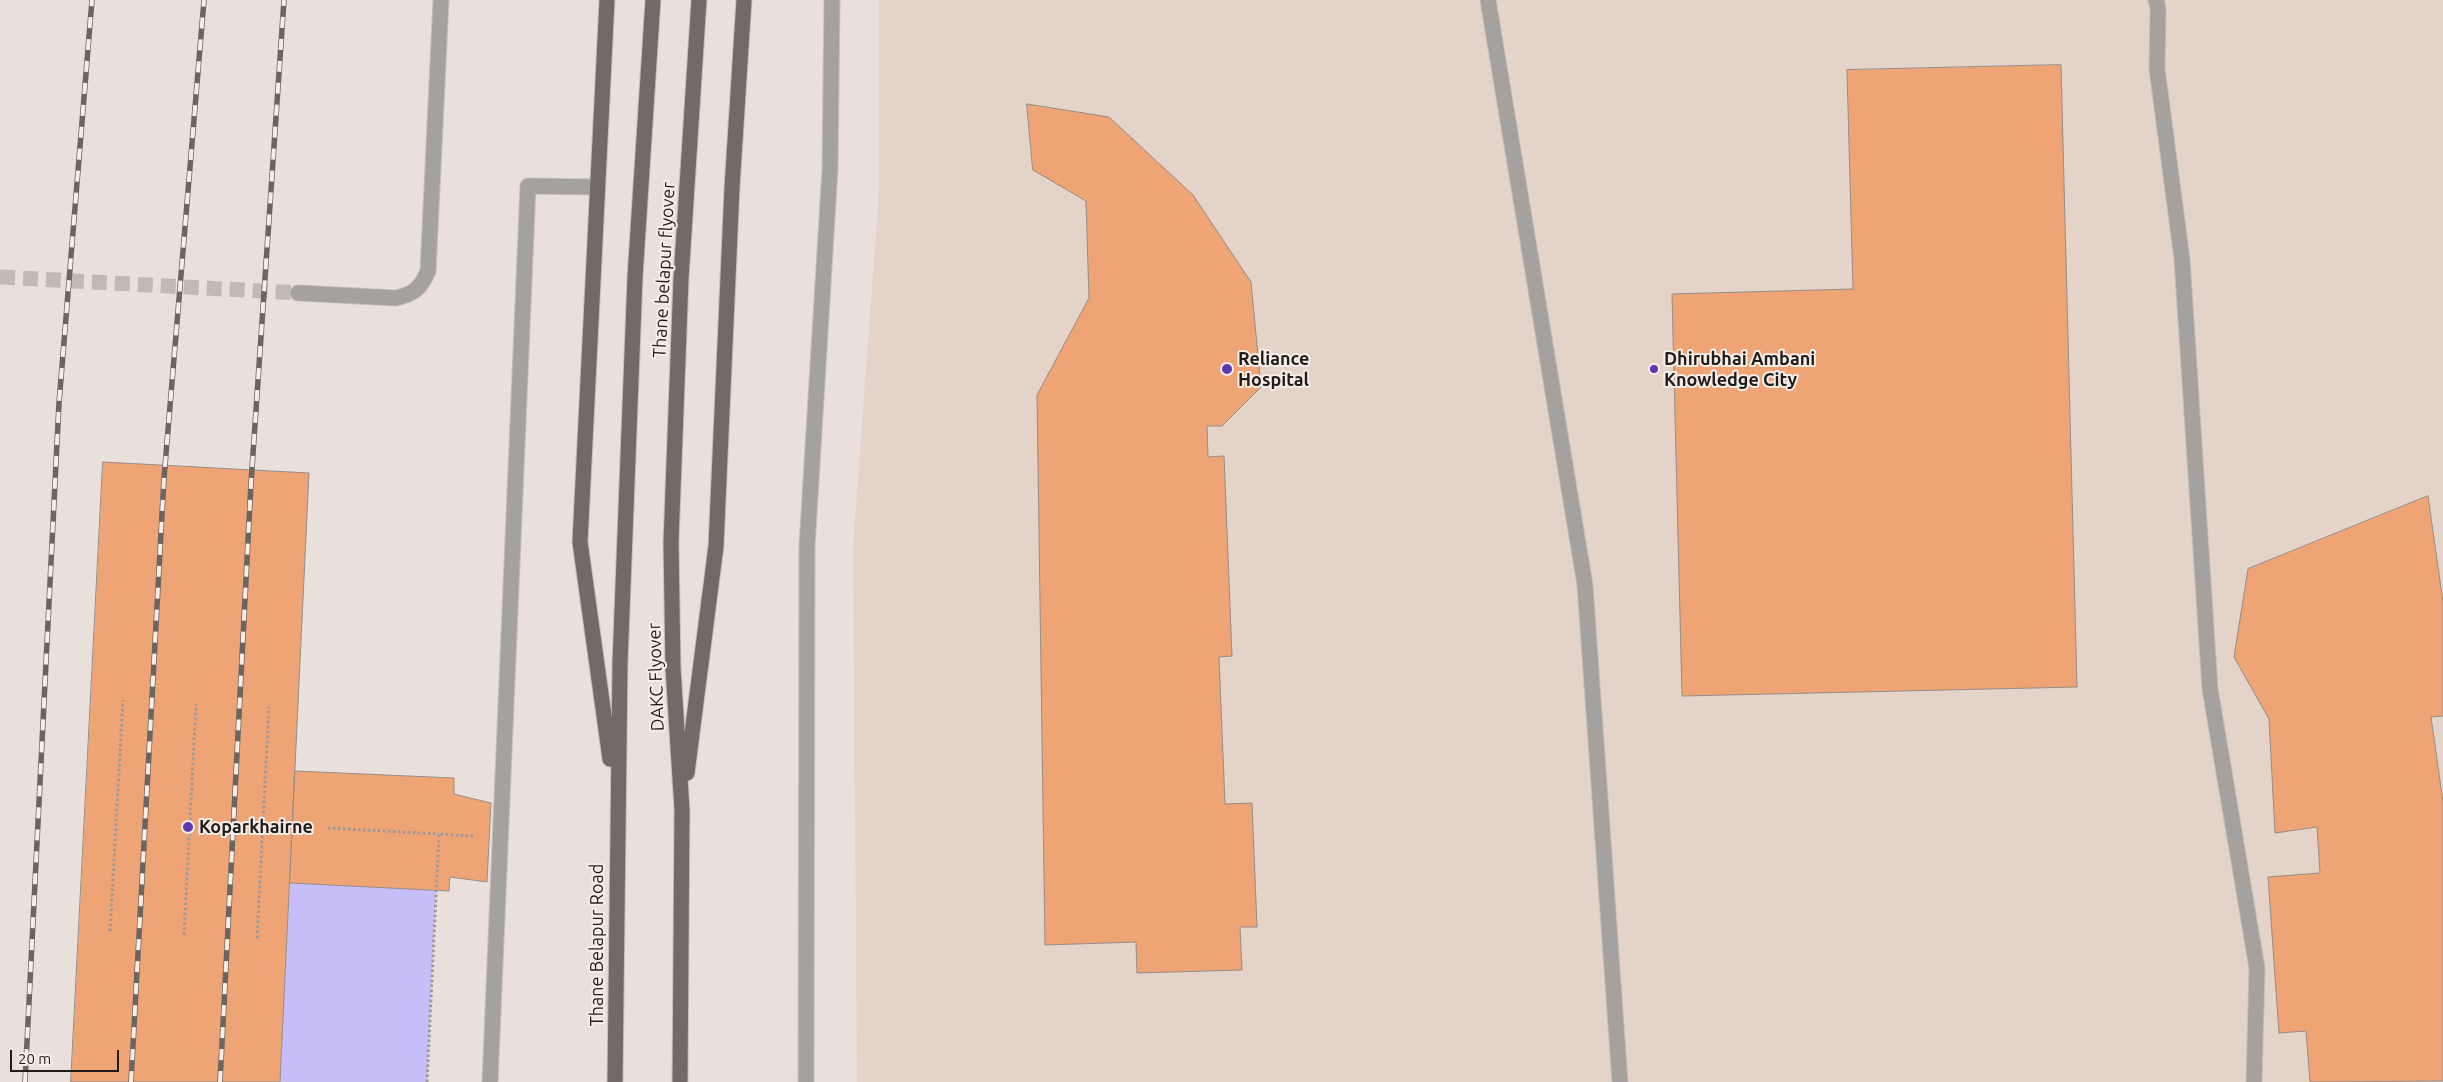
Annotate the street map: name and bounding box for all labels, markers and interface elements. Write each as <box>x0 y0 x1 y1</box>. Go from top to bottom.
street label: Thane belapur flyover <box>649 181 679 359</box>
place label: Reliance Hospital <box>1238 348 1309 390</box>
place label: Dhirubhai Ambani Knowledge City <box>1664 348 1815 390</box>
marker: Reliance Hospital <box>1220 362 1234 376</box>
marker: Dhirubhai Ambani Knowledge City <box>1648 363 1660 375</box>
street label: DAKC Flyover <box>643 622 669 732</box>
place label: Koparkhairne <box>199 816 313 838</box>
marker: Koparkhairne <box>181 820 195 834</box>
street label: Thane Belapur Road <box>586 864 608 1026</box>
scale bar <box>12 1040 121 1072</box>
text: 20 m <box>18 1050 51 1067</box>

